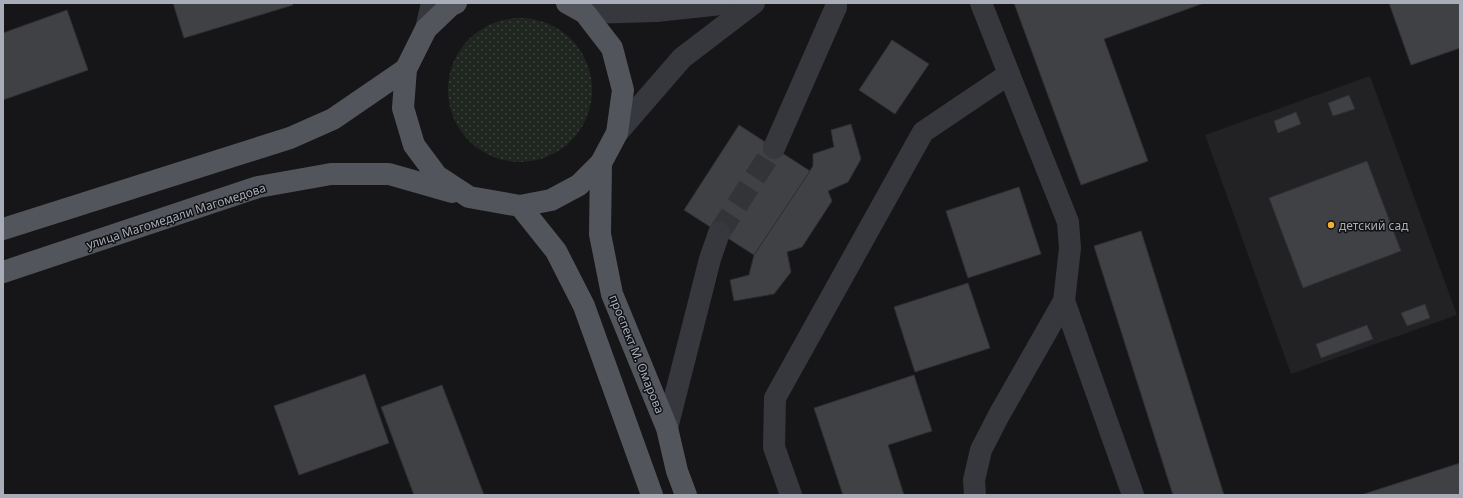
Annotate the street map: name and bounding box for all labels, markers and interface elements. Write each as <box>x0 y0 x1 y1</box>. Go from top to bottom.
street label: улица Магомедали Магомедова <box>84 179 268 253</box>
place label: детский сад <box>1339 217 1409 234</box>
marker: детский сад <box>1326 220 1336 230</box>
street label: проспект М. Омарова <box>605 292 669 416</box>

